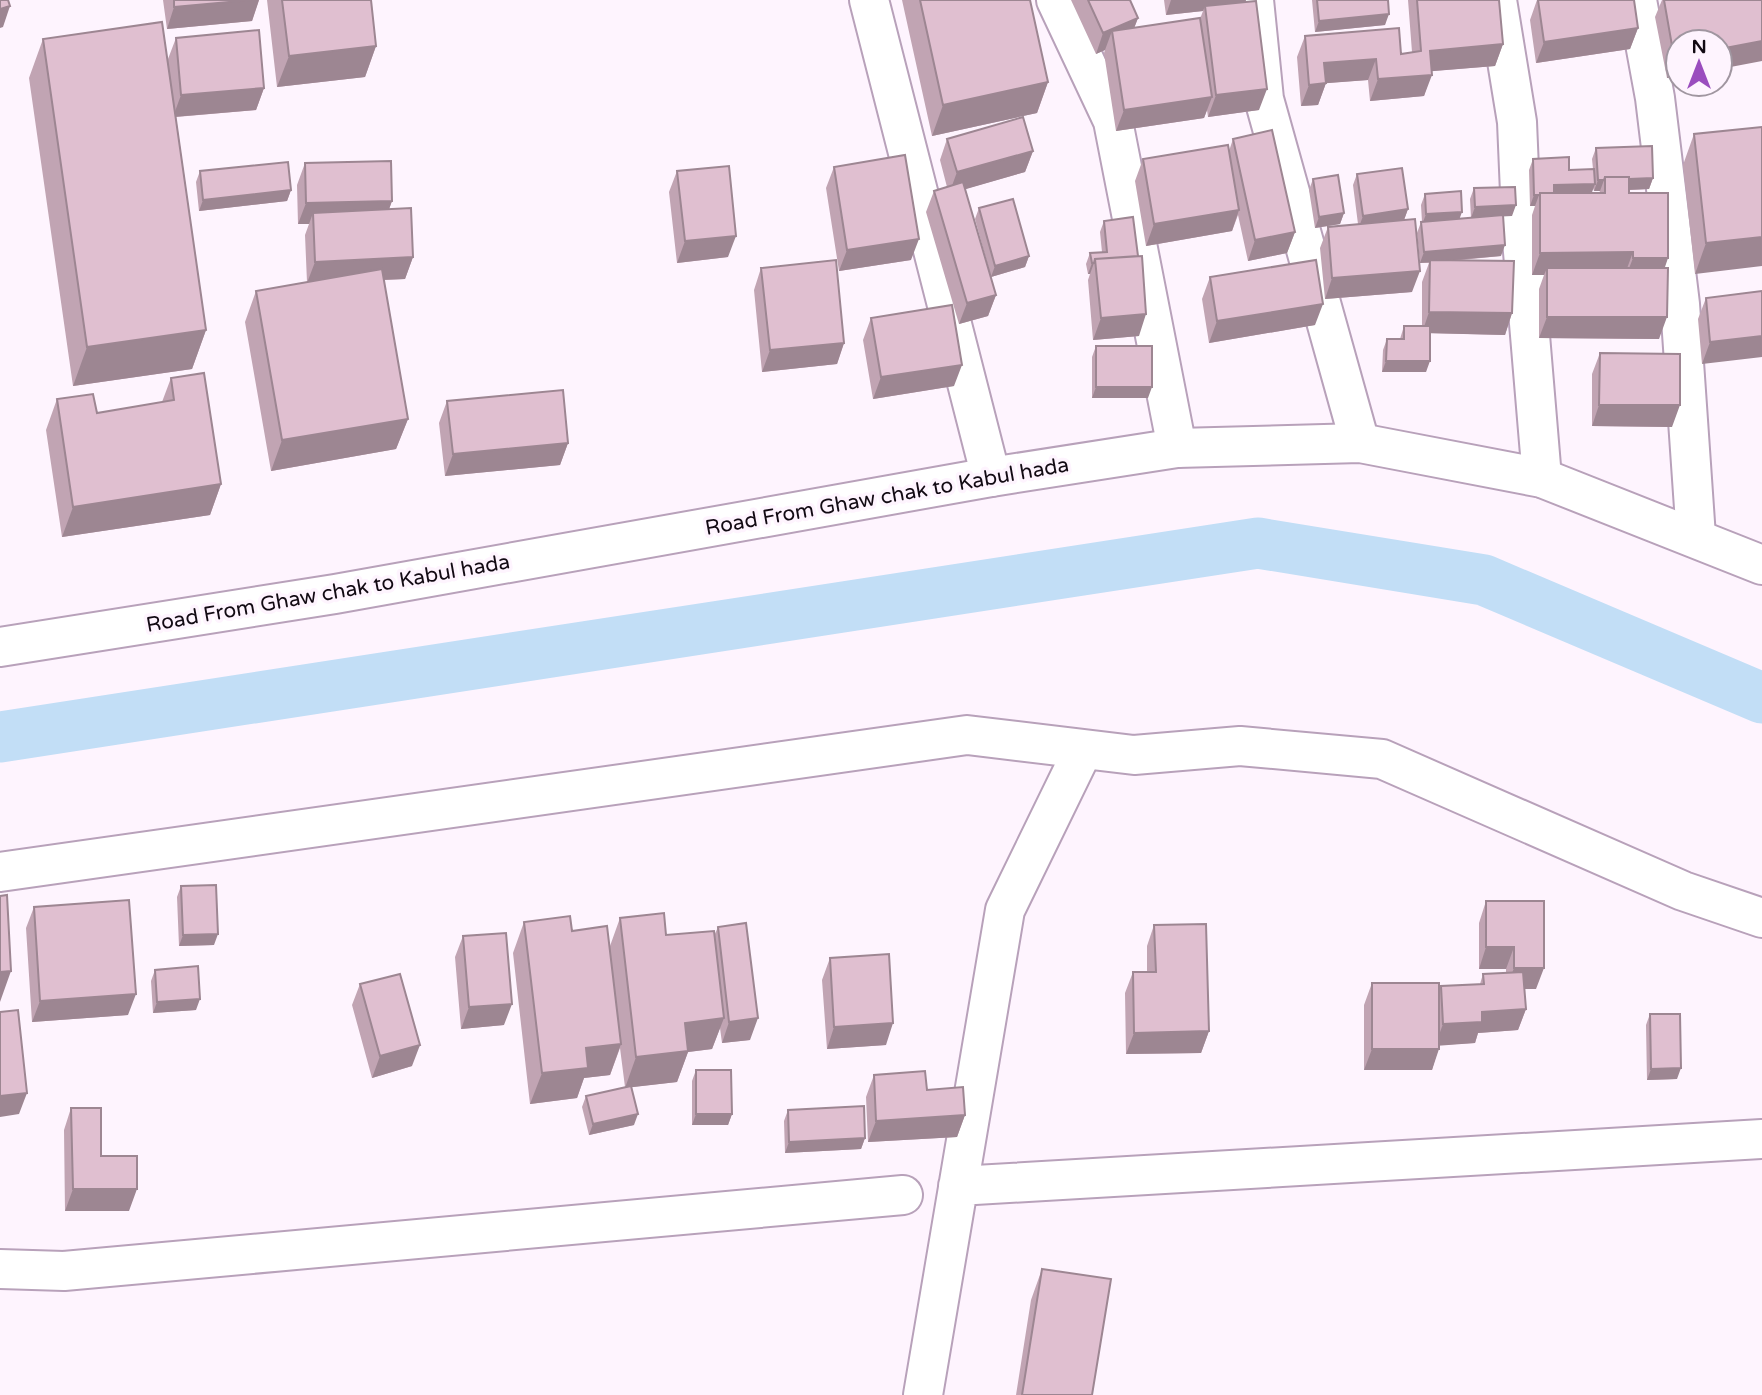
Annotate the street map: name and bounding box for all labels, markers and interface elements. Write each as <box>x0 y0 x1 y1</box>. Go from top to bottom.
north arrow <box>1664 28 1734 98</box>
text: N <box>1691 36 1707 58</box>
street label: Road From Ghaw chak to Kabul hada <box>703 452 1071 541</box>
street label: Road From Ghaw chak to Kabul hada <box>144 549 512 638</box>

